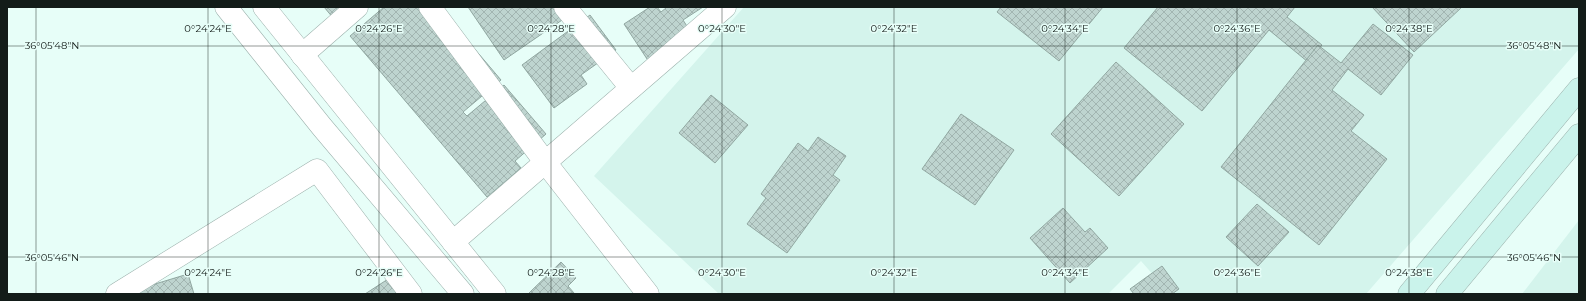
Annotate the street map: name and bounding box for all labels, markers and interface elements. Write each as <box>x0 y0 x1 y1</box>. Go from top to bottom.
text: 0°24'24"E <box>184 22 232 35</box>
text: 0°24'26"E <box>355 22 403 35</box>
text: 0°24'28"E <box>527 22 575 35</box>
text: 0°24'30"E <box>698 22 746 35</box>
text: 0°24'32"E <box>871 22 918 35</box>
text: 0°24'34"E <box>1041 22 1089 35</box>
text: 0°24'36"E <box>1213 22 1261 35</box>
text: 0°24'38"E <box>1385 22 1433 35</box>
text: 36°05'48"N <box>25 39 79 52</box>
text: 36°05'48"N <box>1507 39 1561 52</box>
text: 36°05'46"N <box>25 251 79 264</box>
text: 36°05'46"N <box>1507 251 1561 264</box>
text: 0°24'24"E <box>184 266 232 279</box>
text: 0°24'26"E <box>355 266 403 279</box>
text: 0°24'28"E <box>527 266 575 279</box>
text: 0°24'30"E <box>698 266 746 279</box>
text: 0°24'32"E <box>871 266 918 279</box>
text: 0°24'34"E <box>1041 266 1089 279</box>
text: 0°24'36"E <box>1213 266 1261 279</box>
text: 0°24'38"E <box>1385 266 1433 279</box>

